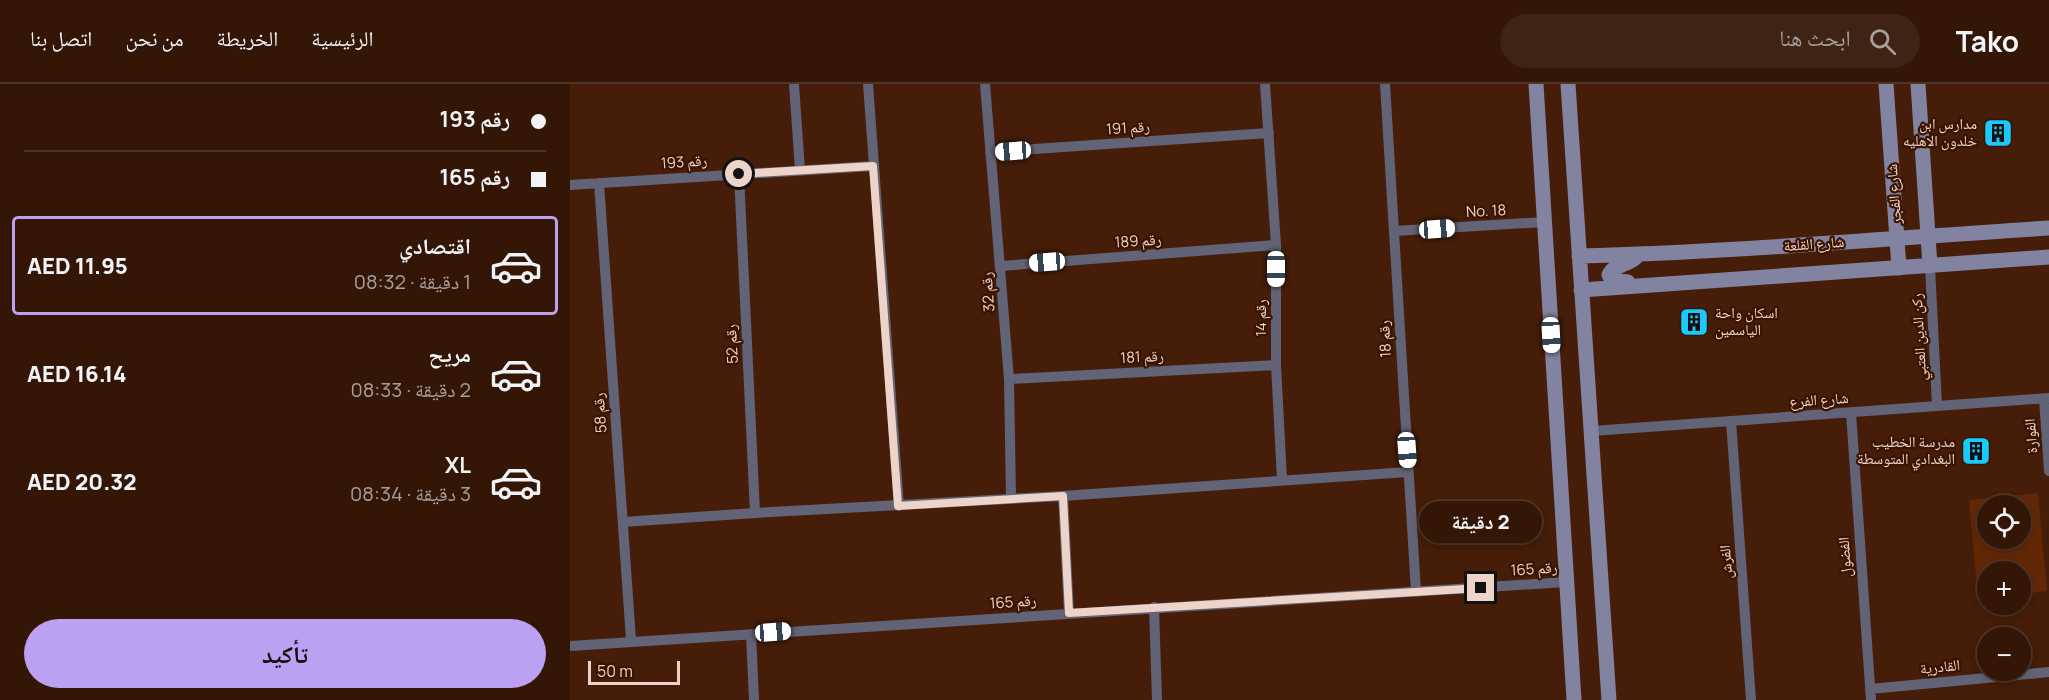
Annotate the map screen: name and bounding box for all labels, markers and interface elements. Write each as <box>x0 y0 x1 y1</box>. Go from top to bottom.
search box <box>1500 14 1920 68</box>
text: Tako <box>1956 22 2019 60</box>
text: ابحث هنا <box>1779 23 1851 53</box>
text: اتصل بنا <box>30 24 92 52</box>
text: من نحن <box>125 24 183 52</box>
text: الخريطة <box>216 24 278 52</box>
text: الرئيسية <box>311 24 374 52</box>
icon: search <box>1866 25 1899 58</box>
text: رقم 193 <box>440 104 510 134</box>
place label: مدارس ابن خلدون الاهليه <box>1903 113 1977 151</box>
street label: رقم 191 <box>1105 115 1151 140</box>
building icon: مدارس ابن خلدون الاهليه <box>1982 117 2014 149</box>
car <box>994 141 1032 161</box>
street label: رقم 193 <box>660 149 708 174</box>
route start <box>725 160 752 187</box>
text: رقم 165 <box>439 162 510 192</box>
street label: شارع الفجر <box>1881 163 1906 226</box>
street label: No. 18 <box>1465 199 1507 222</box>
car <box>1418 219 1456 239</box>
street label: رقم 189 <box>1114 228 1162 253</box>
text: اقتصادي <box>399 231 471 261</box>
street label: شارع القلعة <box>1783 231 1845 256</box>
icon: car <box>489 239 543 293</box>
text: AED 11.95 <box>27 251 128 281</box>
car <box>1267 251 1285 287</box>
car <box>1028 252 1066 272</box>
text: 1 دقيقة · 08:32 <box>354 268 471 295</box>
street label: رقم 32 <box>976 271 999 313</box>
street label: ركن الدين العتبي <box>1906 292 1933 381</box>
street label: رقم 14 <box>1250 299 1271 337</box>
place label: اسكان واحة الياسمين <box>1715 302 1778 340</box>
building icon: اسكان واحة الياسمين <box>1678 306 1710 338</box>
car <box>1541 317 1561 353</box>
street label: رقم 18 <box>1373 320 1396 358</box>
street label: رقم 52 <box>720 323 743 364</box>
text: مريح <box>428 339 471 369</box>
street label: رقم 181 <box>1120 345 1164 368</box>
icon: car <box>489 347 543 401</box>
text: AED 16.14 <box>27 359 127 389</box>
text: 2 دقيقة · 08:33 <box>350 376 471 403</box>
street label: شارع الفرع <box>1789 387 1849 412</box>
street label: رقم 58 <box>588 392 611 434</box>
street label: الفوارة <box>2019 418 2042 454</box>
car <box>1397 431 1417 469</box>
place label: مدرسة الخطيب البغدادي المتوسطة <box>1857 431 1955 471</box>
building icon: مدرسة الخطيب البغدادي المتوسطة <box>1960 435 1992 467</box>
text: XL <box>445 450 471 480</box>
icon: car <box>489 455 543 509</box>
text: AED 20.32 <box>27 467 136 497</box>
text: 3 دقيقة · 08:34 <box>350 480 471 507</box>
map controls <box>1977 495 2031 681</box>
button: locate <box>1977 495 2031 549</box>
callout: 2 دقيقة <box>1420 501 1542 543</box>
text: 2 دقيقة <box>1451 508 1510 535</box>
street label: الفضول <box>1833 536 1856 578</box>
street label: الفرش <box>1714 544 1737 580</box>
street label: رقم 165 <box>1510 556 1558 581</box>
button: + <box>1977 561 2031 615</box>
route end <box>1467 574 1494 601</box>
street label: رقم 165 <box>989 589 1037 614</box>
button: تأكيد <box>24 619 546 688</box>
car <box>754 622 792 642</box>
button: − <box>1977 627 2031 681</box>
street label: القادرية <box>1919 654 1961 679</box>
scale bar <box>588 658 680 686</box>
text: 50 m <box>597 660 633 682</box>

